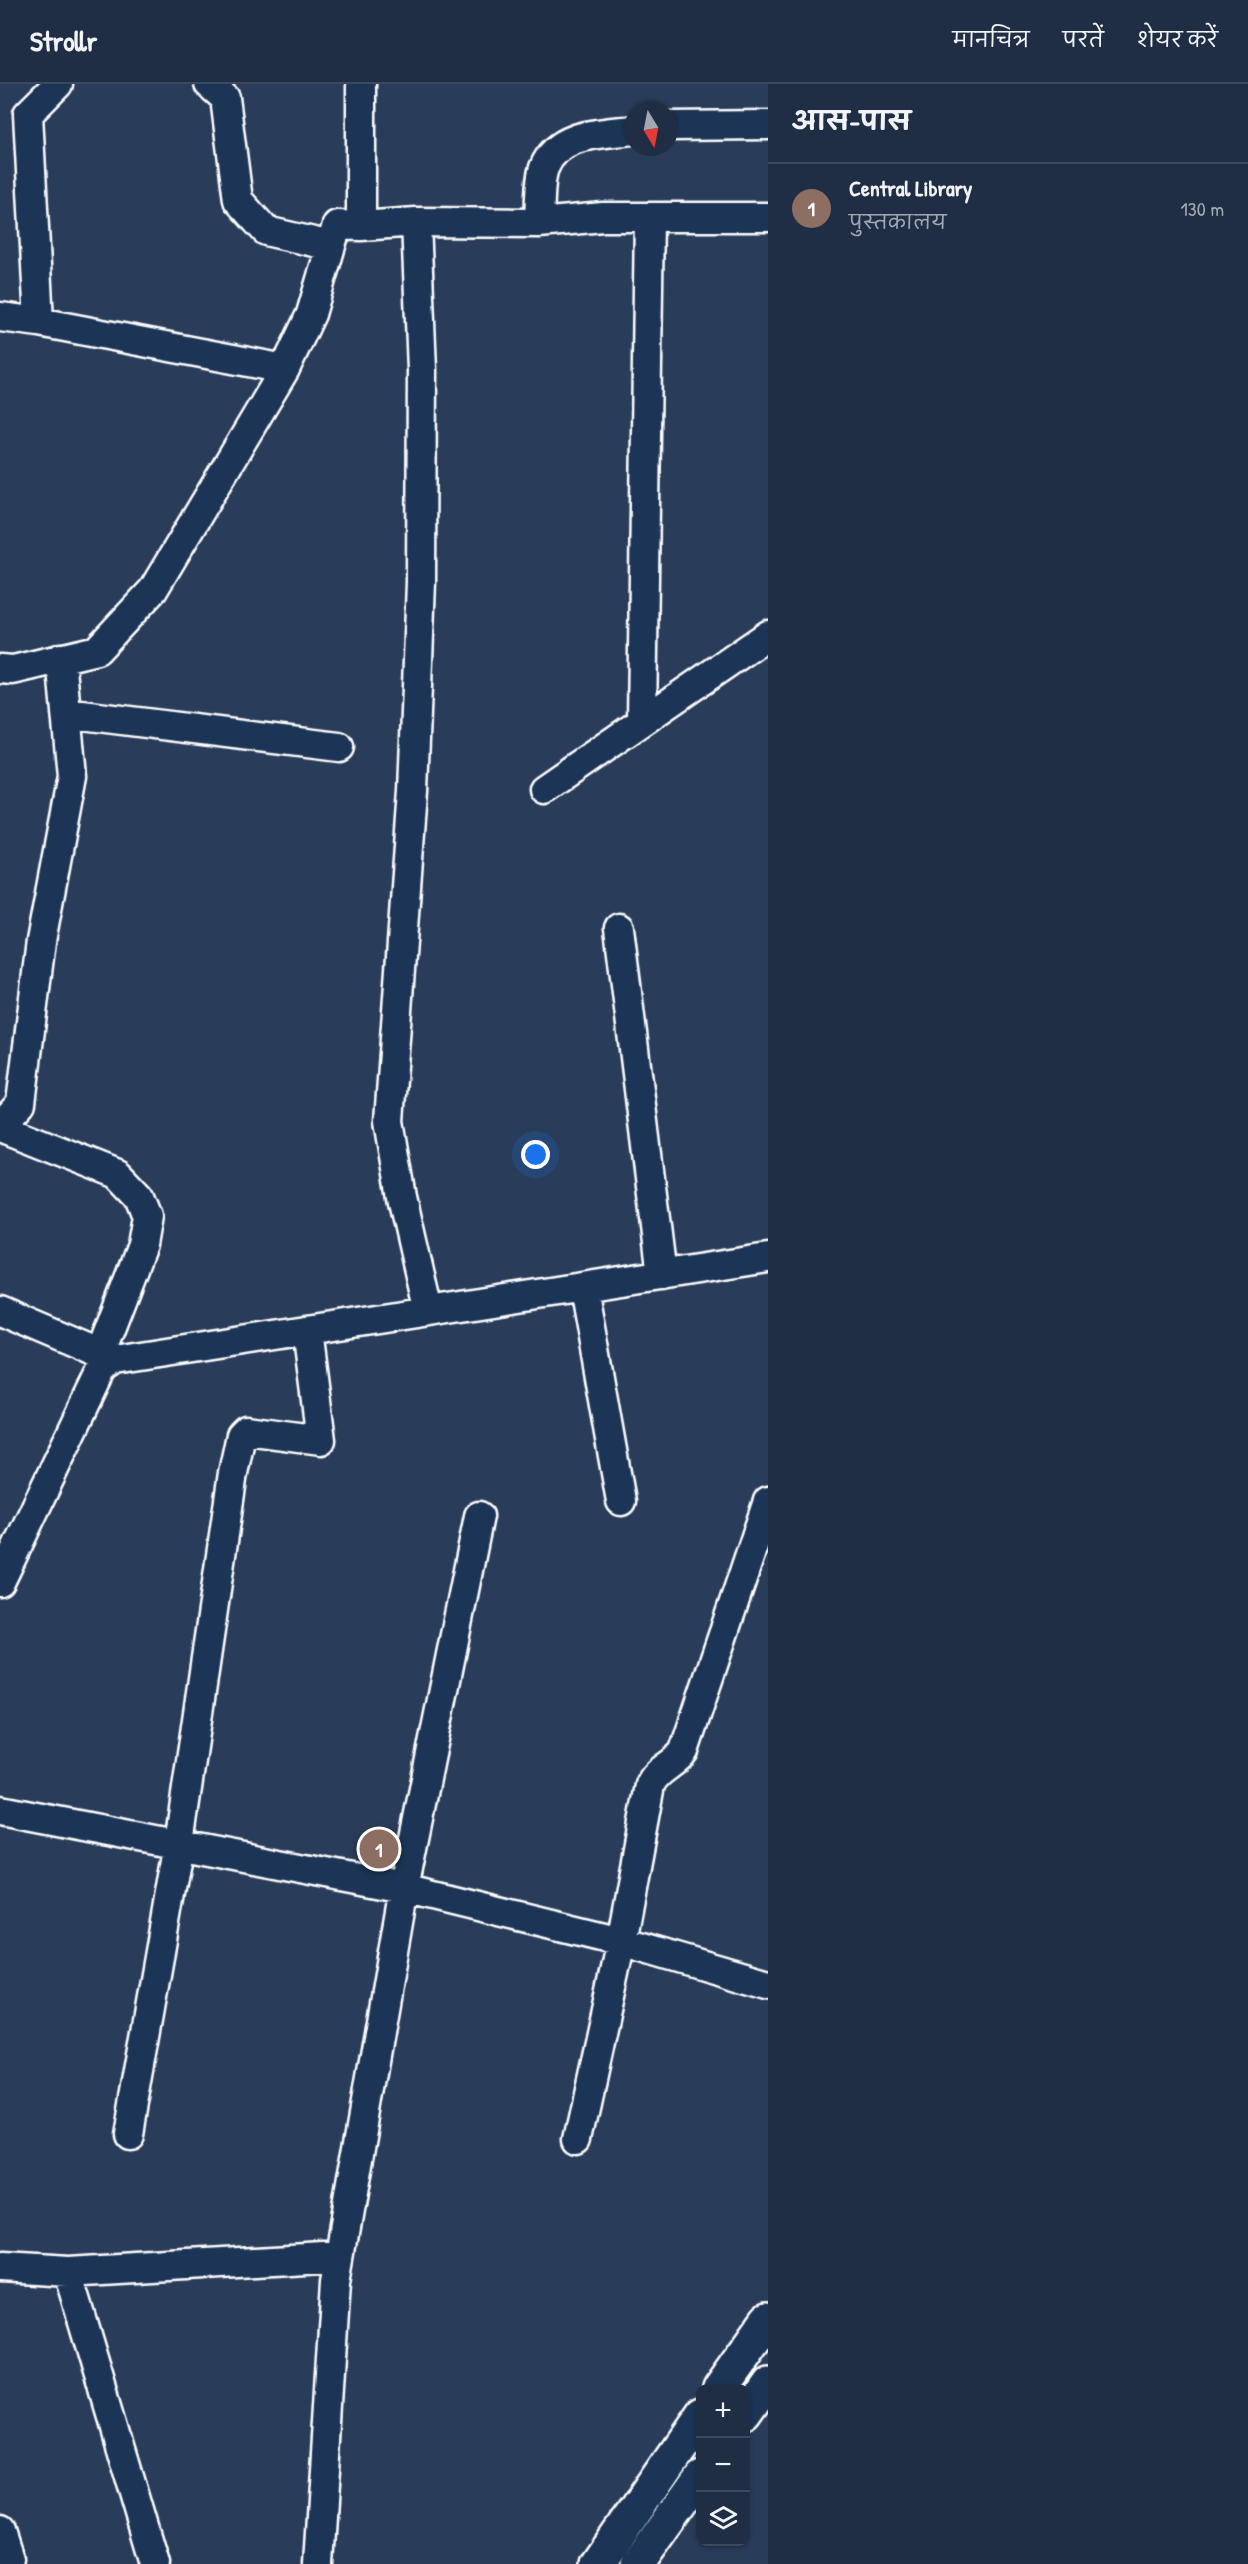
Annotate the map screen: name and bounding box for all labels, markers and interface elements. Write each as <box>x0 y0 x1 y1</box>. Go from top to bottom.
text: Strollr <box>30 22 97 60</box>
text: मानचित्र <box>953 25 1030 54</box>
text: परतें <box>1063 25 1104 54</box>
text: शेयर करें <box>1137 25 1218 54</box>
north arrow <box>624 102 678 156</box>
text: आस-पास <box>792 103 911 138</box>
text: Central Library <box>849 173 972 203</box>
text: 1 <box>808 195 815 222</box>
text: 130 m <box>1181 195 1224 222</box>
text: पुस्तकालय <box>849 208 947 235</box>
your location <box>521 1140 550 1169</box>
pin: 1 <box>360 1826 398 1872</box>
map controls <box>696 2384 750 2546</box>
button: + <box>696 2384 750 2438</box>
button: − <box>696 2438 750 2492</box>
button: layers <box>696 2492 750 2546</box>

